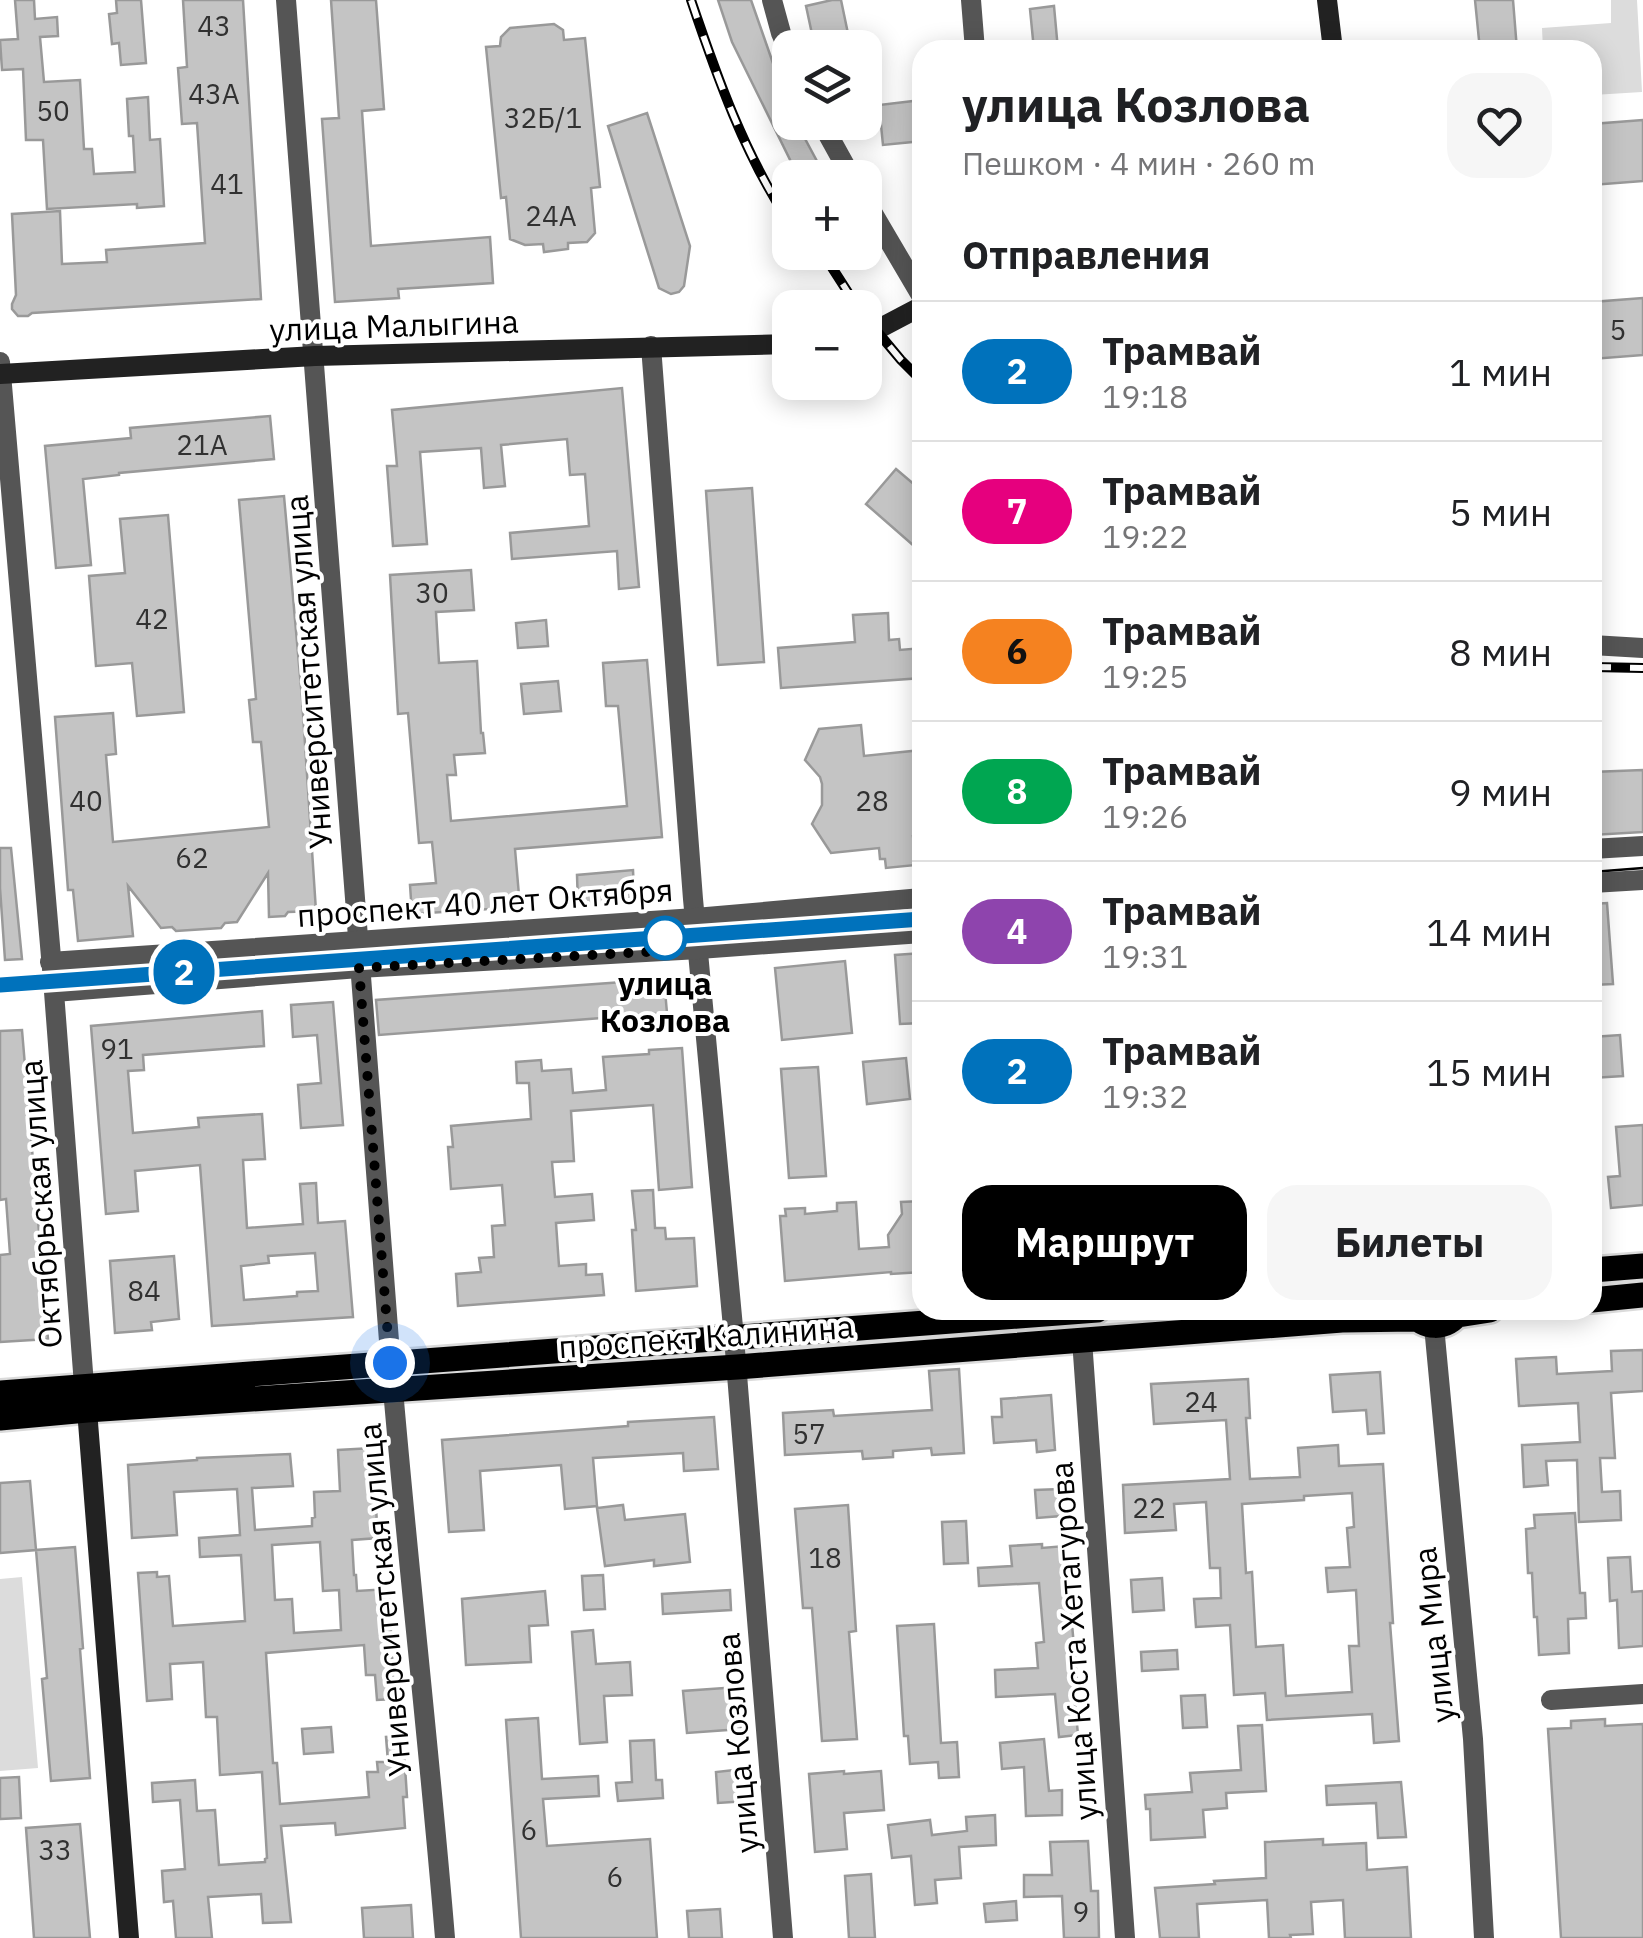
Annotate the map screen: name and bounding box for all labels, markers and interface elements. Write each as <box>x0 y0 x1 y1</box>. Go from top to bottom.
house number: 43 <box>197 7 231 44</box>
map controls <box>772 30 882 400</box>
button: layers <box>772 30 882 140</box>
text: улица Козлова <box>962 73 1310 135</box>
button: heart <box>1447 73 1552 178</box>
house number: 43А <box>188 75 240 112</box>
house number: 50 <box>36 92 70 129</box>
house number: 32Б/1 <box>504 99 582 136</box>
text: Пешком · 4 мин · 260 m <box>962 142 1315 184</box>
button: + <box>772 160 882 270</box>
house number: 41 <box>210 165 244 202</box>
house number: 24А <box>525 197 577 234</box>
text: Отправления <box>962 230 1210 279</box>
button: − <box>772 290 882 400</box>
street label: улица Малыгина <box>269 300 519 350</box>
house number: 5 <box>1610 311 1626 348</box>
text: Трамвай <box>1102 326 1262 375</box>
text: 1 мин <box>1449 347 1552 396</box>
text: 2 <box>1006 348 1028 394</box>
text: 19:18 <box>1102 375 1188 417</box>
house number: 21А <box>176 426 228 463</box>
text: Трамвай <box>1102 466 1262 515</box>
text: 5 мин <box>1449 487 1552 536</box>
text: 7 <box>1006 488 1028 534</box>
street label: Университетская улица <box>275 494 341 850</box>
text: 19:22 <box>1102 515 1188 557</box>
house number: 30 <box>415 574 449 611</box>
house number: 42 <box>135 600 169 637</box>
text: Трамвай <box>1102 606 1262 655</box>
text: 8 мин <box>1449 627 1552 676</box>
text: 6 <box>1006 628 1028 674</box>
text: 19:25 <box>1102 655 1188 697</box>
text: Трамвай <box>1102 746 1262 795</box>
text: 9 мин <box>1449 767 1552 816</box>
text: 8 <box>1006 768 1028 814</box>
house number: 40 <box>69 782 103 819</box>
house number: 28 <box>855 782 889 819</box>
text: 19:26 <box>1102 795 1188 837</box>
house number: 62 <box>175 839 209 876</box>
street label: проспект 40 лет Октября <box>296 868 674 936</box>
text: Трамвай <box>1102 886 1262 935</box>
text: 14 мин <box>1426 907 1552 956</box>
text: 4 <box>1006 908 1028 954</box>
marker: улица Козлова <box>644 917 686 959</box>
text: 19:31 <box>1102 935 1188 977</box>
line badge: 2 <box>152 940 216 1004</box>
text: 2 <box>173 949 195 995</box>
place label: улица Козлова <box>600 962 730 1041</box>
text: Трамвай <box>1102 1026 1262 1075</box>
house number: 91 <box>100 1030 134 1067</box>
text: 15 мин <box>1426 1047 1552 1096</box>
text: 2 <box>1006 1048 1028 1094</box>
street label: Октябрьская улица <box>9 1058 71 1350</box>
text: 19:32 <box>1102 1075 1188 1117</box>
button: Маршрут <box>962 1185 1247 1300</box>
button: Билеты <box>1267 1185 1552 1300</box>
house number: 84 <box>127 1272 161 1309</box>
street label: проспект Калинина <box>557 1305 855 1367</box>
your location <box>365 1338 415 1388</box>
house number: 24 <box>1184 1383 1218 1420</box>
house number: 57 <box>792 1415 826 1452</box>
street label: Университетская улица <box>348 1421 420 1779</box>
street label: улица Коста Хетагурова <box>1040 1460 1106 1822</box>
house number: 22 <box>1132 1489 1166 1526</box>
house number: 18 <box>808 1539 842 1576</box>
street label: улица Мира <box>1403 1545 1463 1725</box>
street label: улица Козлова <box>706 1631 768 1855</box>
house number: 6 <box>521 1811 537 1848</box>
house number: 33 <box>38 1831 72 1868</box>
house number: 6 <box>607 1858 623 1895</box>
house number: 9 <box>1073 1893 1089 1930</box>

